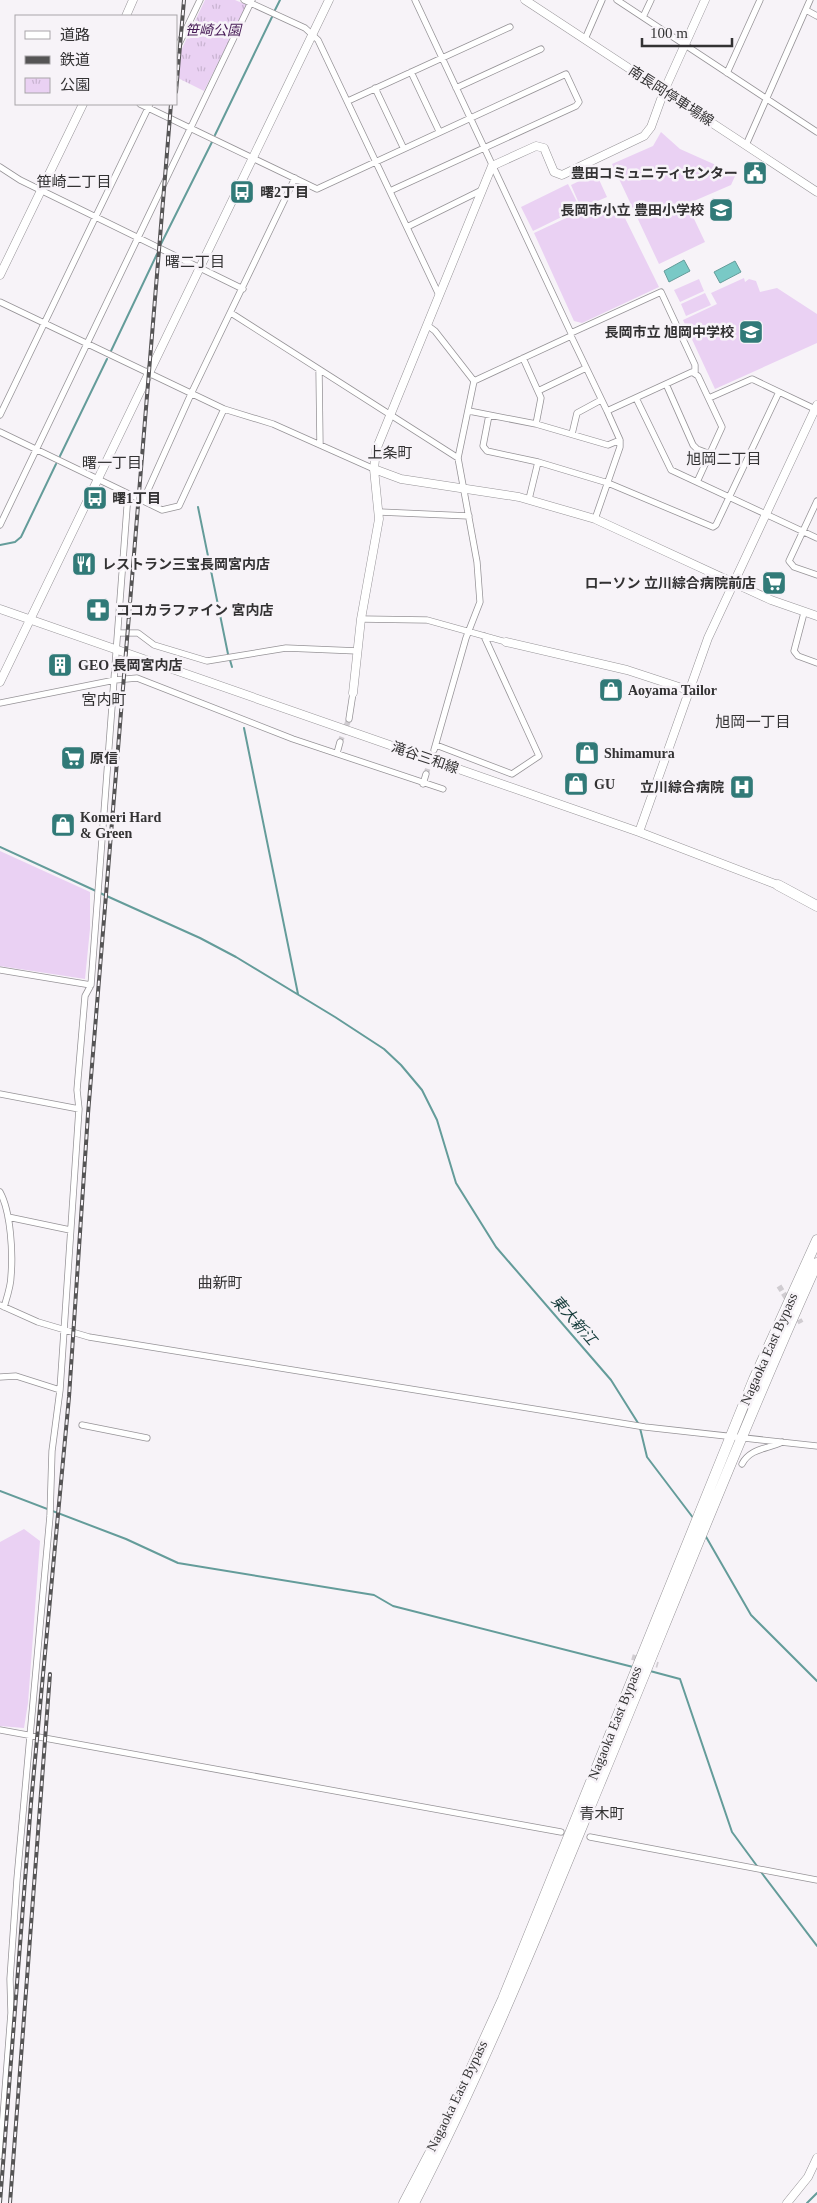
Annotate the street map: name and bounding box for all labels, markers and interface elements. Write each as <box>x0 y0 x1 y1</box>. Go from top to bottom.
legend <box>15 15 178 105</box>
scale bar <box>642 15 732 47</box>
park label: 笹崎公園 <box>185 23 243 38</box>
text: 100 m <box>650 25 688 41</box>
text: 道路 <box>60 27 90 43</box>
text: 鉄道 <box>60 52 90 68</box>
street label: 南長岡停車場線 <box>626 63 716 129</box>
text: 公園 <box>60 77 90 93</box>
public building icon: 豊田コミュニティセンター <box>742 160 768 186</box>
place label: 豊田コミュニティセンター <box>571 166 738 181</box>
district label: 笹崎二丁目 <box>36 174 112 190</box>
bus stop icon: 曙2丁目 <box>229 179 255 205</box>
place label: 曙2丁目 <box>260 185 309 200</box>
school or university icon: 長岡市小立 豊田小学校 <box>708 197 734 223</box>
place label: 長岡市小立 豊田小学校 <box>561 203 704 218</box>
district label: 曙二丁目 <box>165 254 225 270</box>
school or university icon: 長岡市立 旭岡中学校 <box>738 319 764 345</box>
place label: 長岡市立 旭岡中学校 <box>605 325 734 340</box>
district label: 上条町 <box>367 445 413 461</box>
district label: 旭岡二丁目 <box>686 451 762 467</box>
district label: 曙一丁目 <box>82 455 142 471</box>
bus stop icon: 曙1丁目 <box>82 485 108 511</box>
place label: 曙1丁目 <box>112 491 161 506</box>
restaurant icon: レストラン三宝長岡宮内店 <box>71 551 97 577</box>
place label: レストラン三宝長岡宮内店 <box>102 557 270 572</box>
supermarket icon: ローソン 立川綜合病院前店 <box>761 570 787 596</box>
place label: ローソン 立川綜合病院前店 <box>585 575 756 591</box>
pharmacy icon: ココカラファイン 宮内店 <box>85 597 111 623</box>
place label: ココカラファイン 宮内店 <box>116 603 274 618</box>
building icon: GEO 長岡宮内店 <box>47 652 73 678</box>
place label: GEO 長岡宮内店 <box>78 658 183 673</box>
shop icon: Aoyama Tailor <box>598 677 624 703</box>
place label: Aoyama Tailor <box>628 683 717 698</box>
district label: 宮内町 <box>81 692 127 708</box>
district label: 旭岡一丁目 <box>715 714 791 730</box>
street label: 滝谷三和線 <box>389 740 461 776</box>
shop icon: Shimamura <box>574 740 600 766</box>
supermarket icon: 原信 <box>60 745 86 771</box>
place label: Shimamura <box>604 746 675 761</box>
place label: 原信 <box>90 751 118 766</box>
shop icon: GU <box>563 771 589 797</box>
hospital icon: 立川綜合病院 <box>729 774 755 800</box>
place label: GU <box>594 777 615 792</box>
place label: 立川綜合病院 <box>640 780 724 795</box>
place label: Komeri Hard & Green <box>80 810 161 841</box>
shop icon: Komeri Hard & Green <box>50 812 76 838</box>
district label: 曲新町 <box>197 1275 243 1291</box>
street label: Nagaoka East Bypass <box>737 1291 801 1407</box>
water label: 東大新江 <box>548 1292 601 1349</box>
street label: Nagaoka East Bypass <box>585 1664 645 1782</box>
district label: 青木町 <box>579 1806 625 1822</box>
street label: Nagaoka East Bypass <box>424 2038 490 2154</box>

